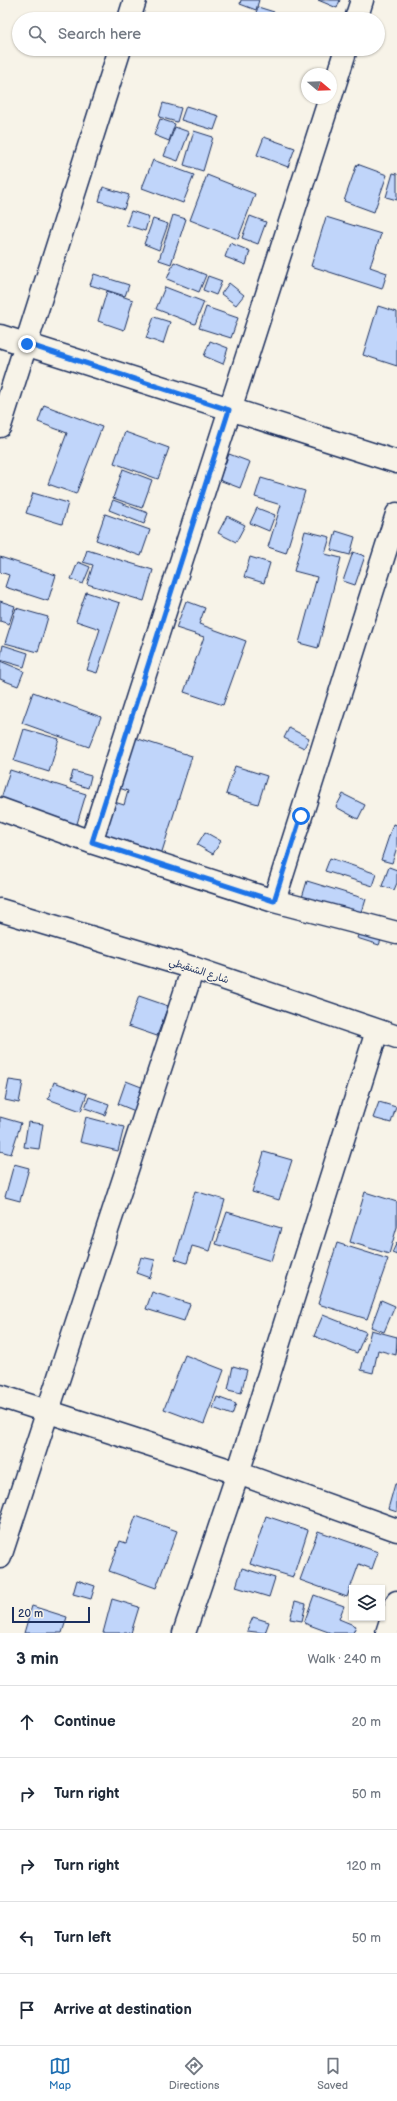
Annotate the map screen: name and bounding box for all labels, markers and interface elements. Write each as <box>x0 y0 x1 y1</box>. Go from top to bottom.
search box <box>12 12 385 56</box>
icon: search <box>26 23 48 45</box>
text: Search here <box>58 25 141 44</box>
north arrow <box>301 68 337 104</box>
route end <box>18 335 36 353</box>
route start <box>292 807 310 825</box>
street label: شارع الشنقيطي <box>167 956 231 989</box>
map controls <box>349 1585 385 1621</box>
button: layers <box>349 1585 385 1621</box>
scale bar <box>12 1605 90 1624</box>
text: 20 m <box>18 1607 43 1620</box>
text: 3 min <box>16 1649 59 1669</box>
text: Walk · 240 m <box>307 1651 381 1667</box>
icon: ahead <box>16 1711 38 1733</box>
text: Continue <box>54 1712 116 1731</box>
text: 20 m <box>351 1714 381 1730</box>
icon: right <box>16 1783 38 1805</box>
text: Turn right <box>54 1784 119 1803</box>
text: 50 m <box>352 1786 381 1802</box>
icon: right <box>16 1855 38 1877</box>
text: Turn right <box>54 1856 119 1875</box>
text: 120 m <box>346 1858 381 1874</box>
icon: left <box>16 1927 38 1949</box>
text: Turn left <box>54 1928 111 1947</box>
text: 50 m <box>352 1930 381 1946</box>
icon: arrive <box>16 1999 38 2021</box>
text: Arrive at destination <box>54 2000 192 2019</box>
tab: Map <box>49 2055 71 2092</box>
tab: Directions <box>169 2055 219 2092</box>
tab: Saved <box>317 2055 348 2092</box>

